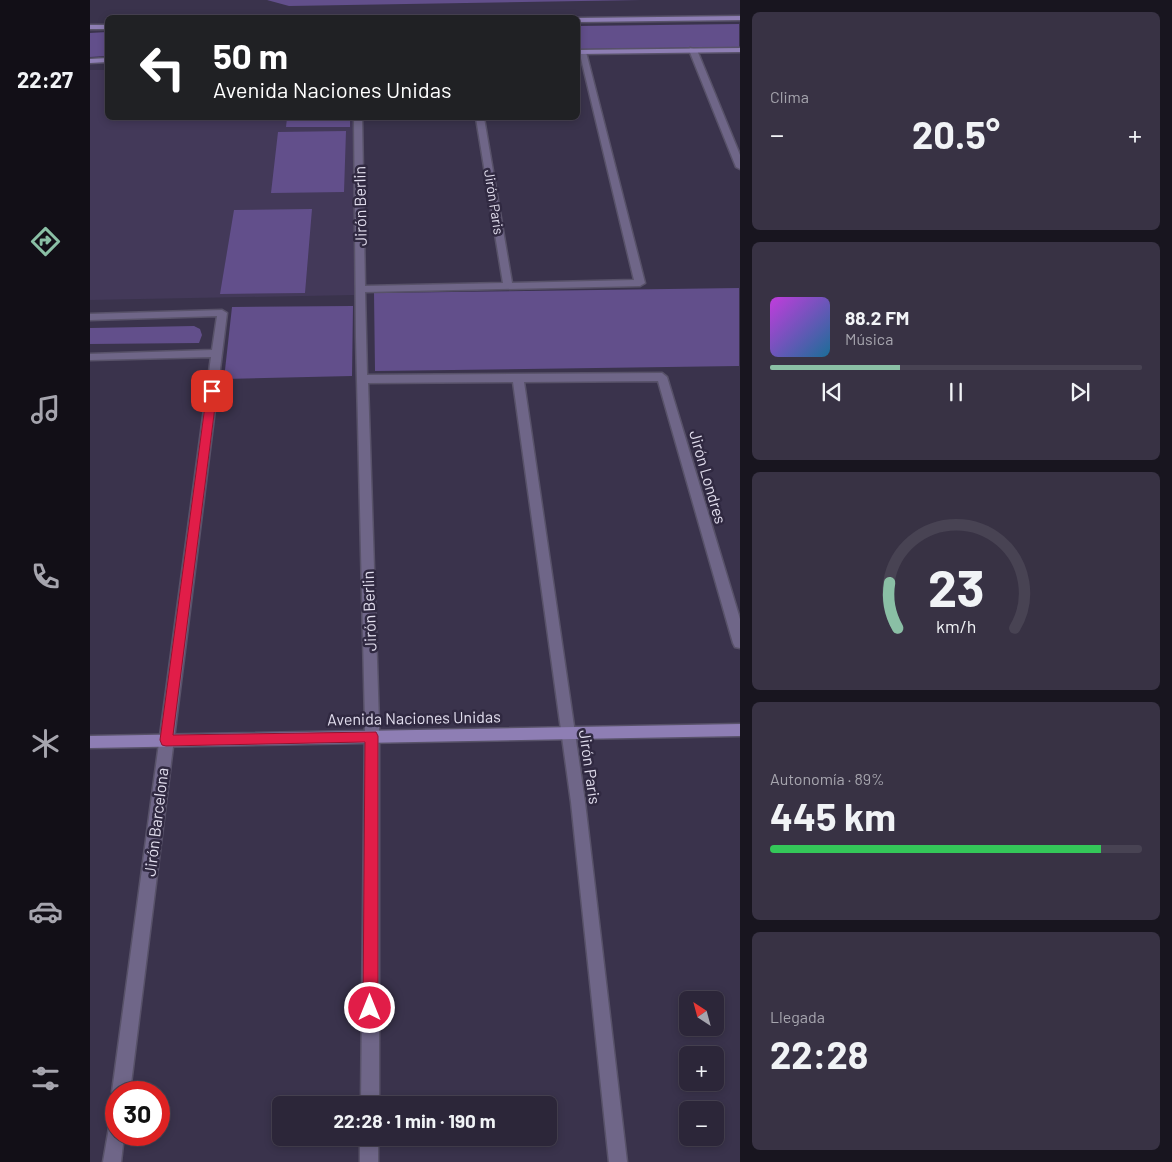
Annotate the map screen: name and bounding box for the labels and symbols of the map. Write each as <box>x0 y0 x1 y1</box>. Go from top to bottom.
street label: Jirón Berlin <box>349 166 370 246</box>
street label: Jirón Paris <box>481 168 508 236</box>
pin <box>191 370 233 412</box>
street label: Jirón Londres <box>686 428 731 526</box>
street label: Jirón Berlin <box>358 571 379 651</box>
street label: Avenida Naciones Unidas <box>327 706 501 729</box>
street label: Jirón Paris <box>576 729 605 805</box>
street label: Jirón Barcelona <box>139 767 172 877</box>
position arrow <box>343 981 395 1033</box>
north arrow <box>679 991 724 1036</box>
speed limit sign: 30 <box>105 1081 170 1146</box>

